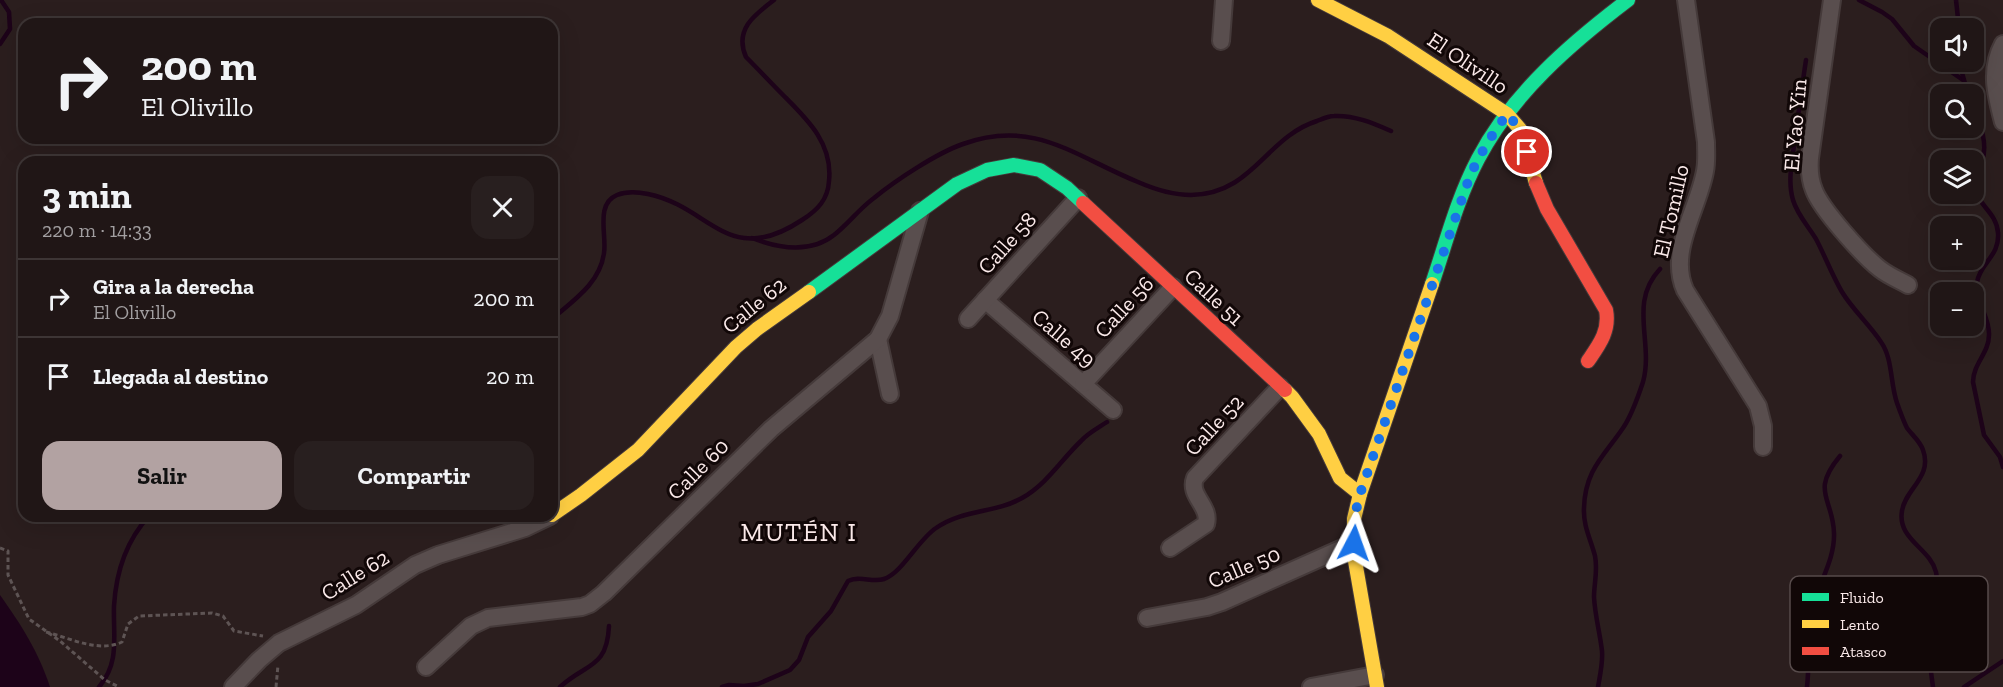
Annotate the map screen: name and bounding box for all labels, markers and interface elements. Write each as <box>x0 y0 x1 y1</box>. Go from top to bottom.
map controls <box>1930 18 1984 336</box>
button: sound <box>1930 18 1984 72</box>
street label: El Olivillo <box>1422 26 1514 100</box>
text: 200 m <box>141 40 257 91</box>
icon: right <box>42 42 120 120</box>
street label: El Yao Yin <box>1778 77 1813 172</box>
button: search <box>1930 84 1984 138</box>
text: El Olivillo <box>141 91 253 123</box>
pin <box>1501 126 1552 177</box>
icon: arrive <box>1510 135 1543 168</box>
button: layers <box>1930 150 1984 204</box>
street label: El Tomillo <box>1647 162 1695 260</box>
text: 3 min <box>42 174 132 217</box>
button: close <box>471 176 534 239</box>
street label: Calle 58 <box>972 206 1042 280</box>
button: + <box>1930 216 1984 270</box>
text: 220 m · 14:33 <box>42 218 152 242</box>
street label: Calle 51 <box>1179 263 1250 332</box>
street label: Calle 56 <box>1089 270 1159 344</box>
street label: Calle 62 <box>716 271 792 339</box>
text: Gira a la derecha <box>93 273 254 300</box>
icon: right <box>42 282 75 315</box>
button: − <box>1930 282 1984 336</box>
text: 200 m <box>473 285 534 312</box>
text: El Olivillo <box>93 300 176 324</box>
street label: Calle 49 <box>1027 303 1101 373</box>
icon: arrive <box>42 360 75 393</box>
text: Llegada al destino <box>93 363 268 390</box>
text: 20 m <box>486 363 534 390</box>
street label: Calle 52 <box>1179 389 1249 461</box>
street label: Calle 60 <box>662 433 734 505</box>
button: Salir <box>42 441 282 510</box>
button: Compartir <box>294 441 534 510</box>
position arrow <box>1322 511 1386 575</box>
district label: MUTÉN I <box>741 516 858 548</box>
street label: Calle 50 <box>1204 540 1284 594</box>
street label: Calle 62 <box>316 544 394 606</box>
legend <box>1790 576 1988 672</box>
text: Fluido <box>1840 588 1884 607</box>
text: Lento <box>1840 615 1880 634</box>
text: Atasco <box>1840 642 1886 661</box>

